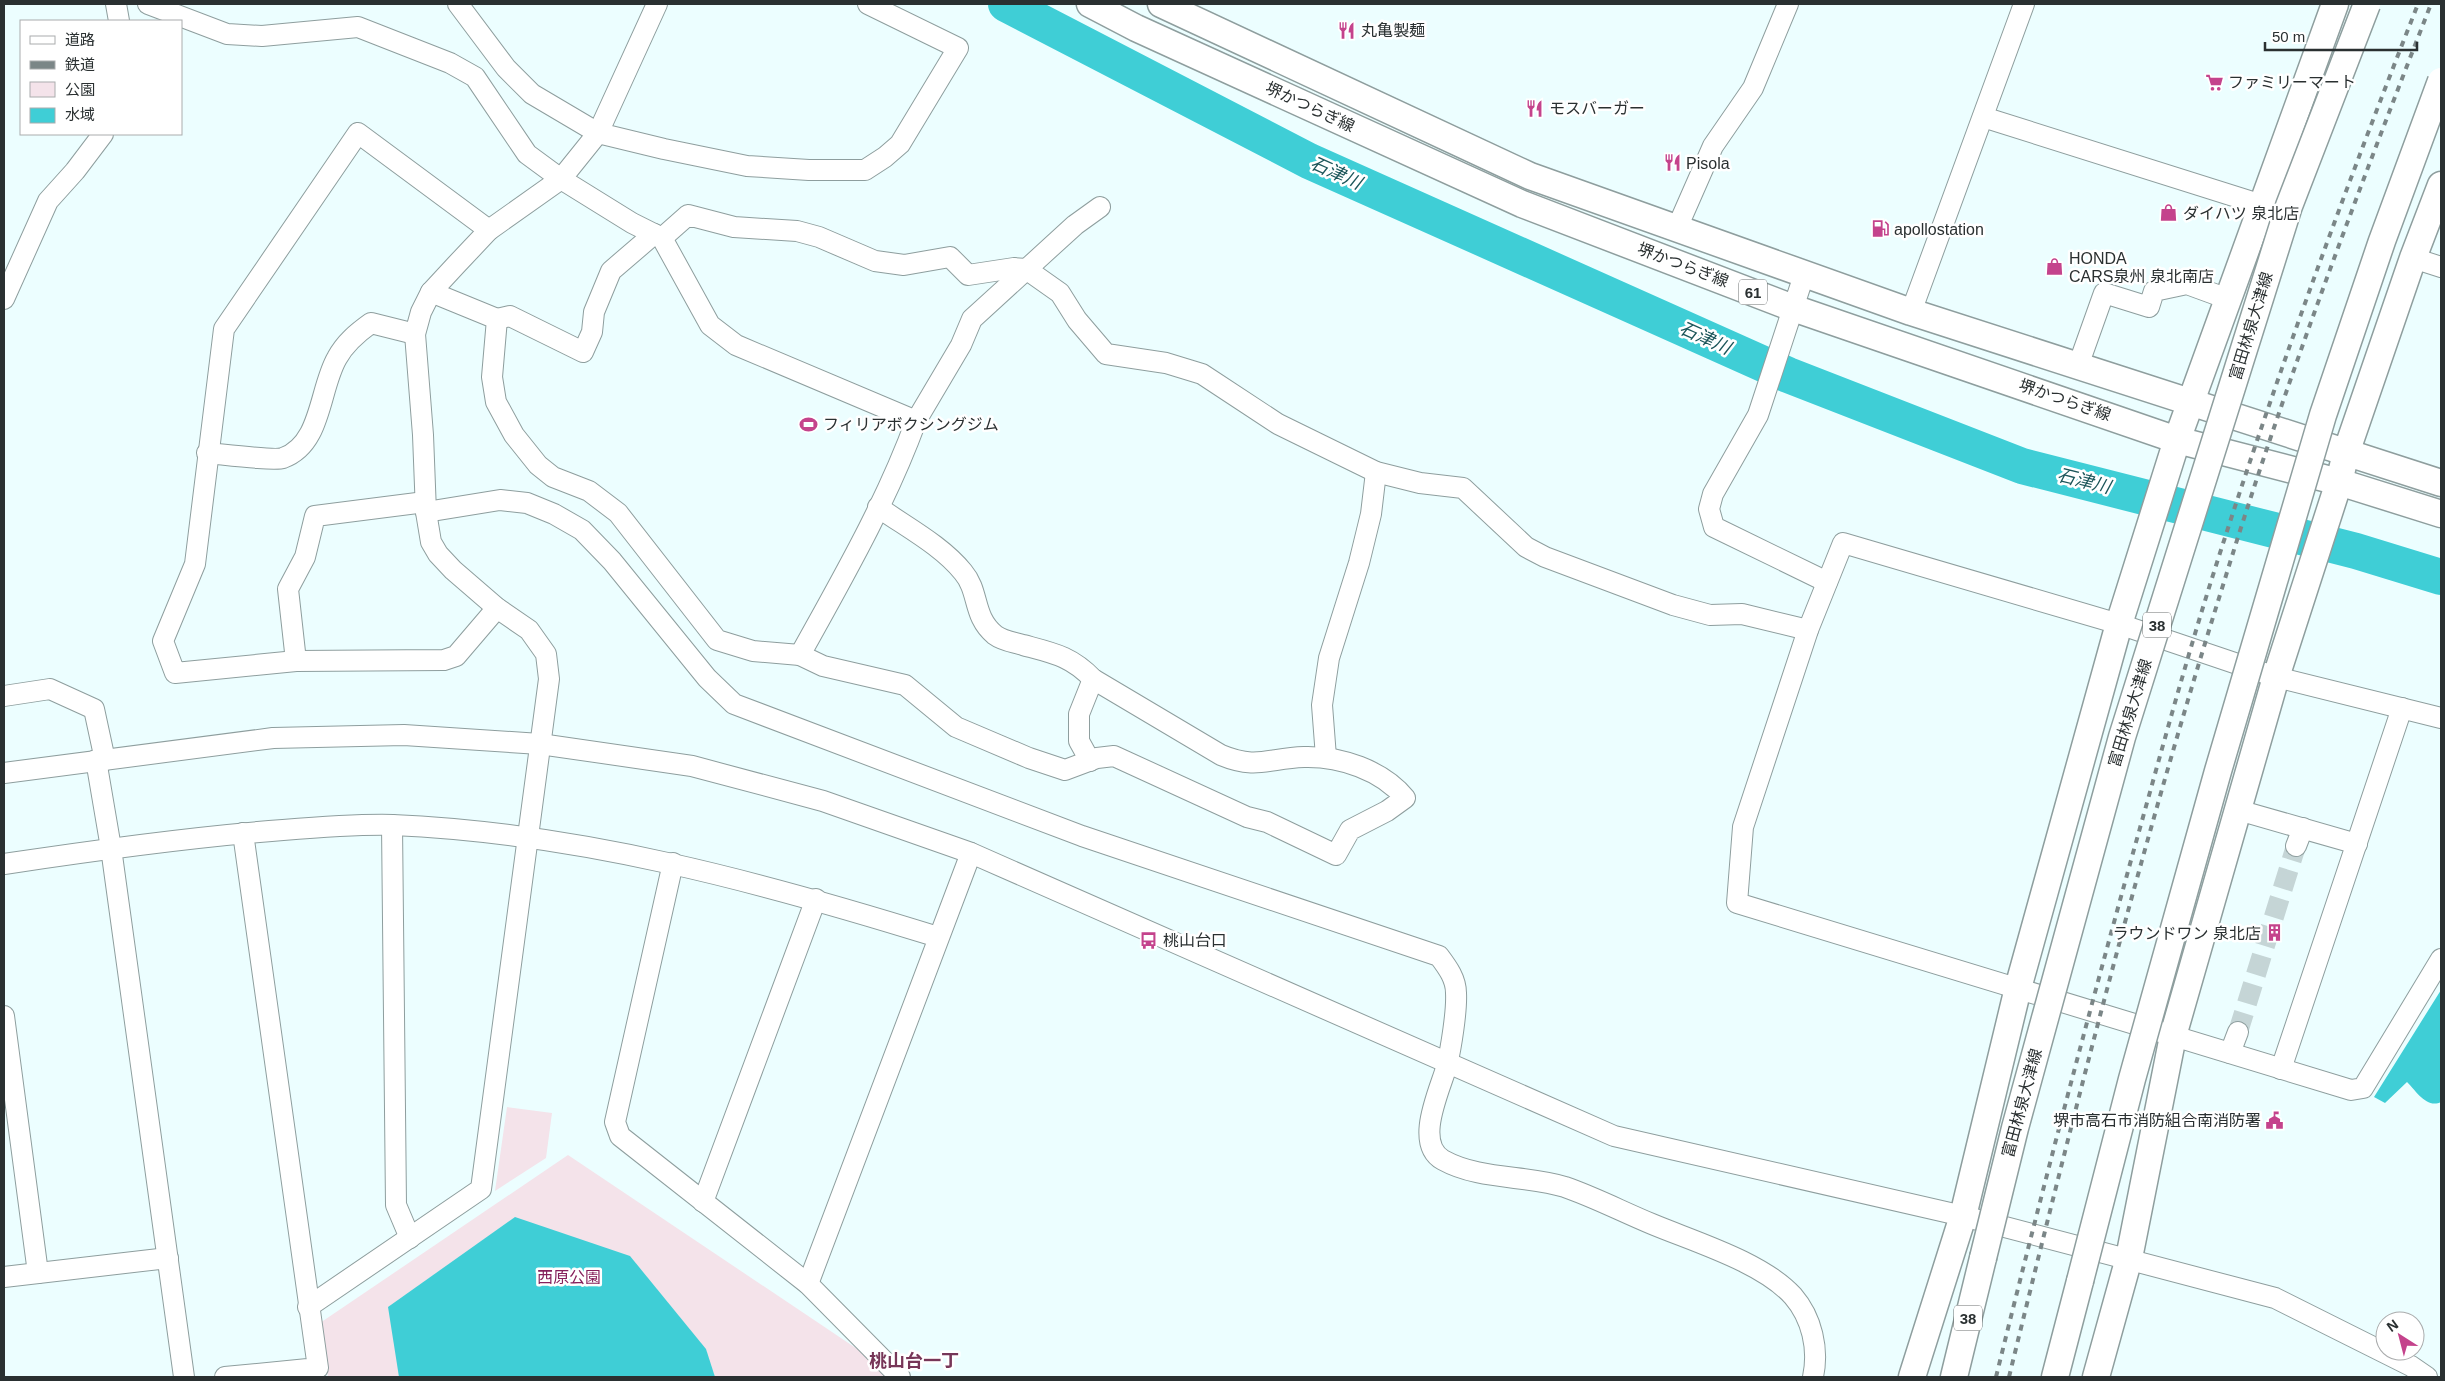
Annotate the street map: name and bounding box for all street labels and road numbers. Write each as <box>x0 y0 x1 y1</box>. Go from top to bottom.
street label: 堺かつらぎ線 <box>1263 79 1357 135</box>
street label: 堺かつらぎ線 <box>1635 240 1731 290</box>
street label: 富田林泉大津線 <box>2226 270 2276 382</box>
road number: 61 <box>1739 280 1767 304</box>
street label: 堺かつらぎ線 <box>2017 376 2113 424</box>
road number: 38 <box>2143 612 2171 638</box>
street label: 富田林泉大津線 <box>2105 657 2155 769</box>
street label: 富田林泉大津線 <box>1999 1047 2045 1159</box>
road number: 38 <box>1954 1306 1982 1330</box>

